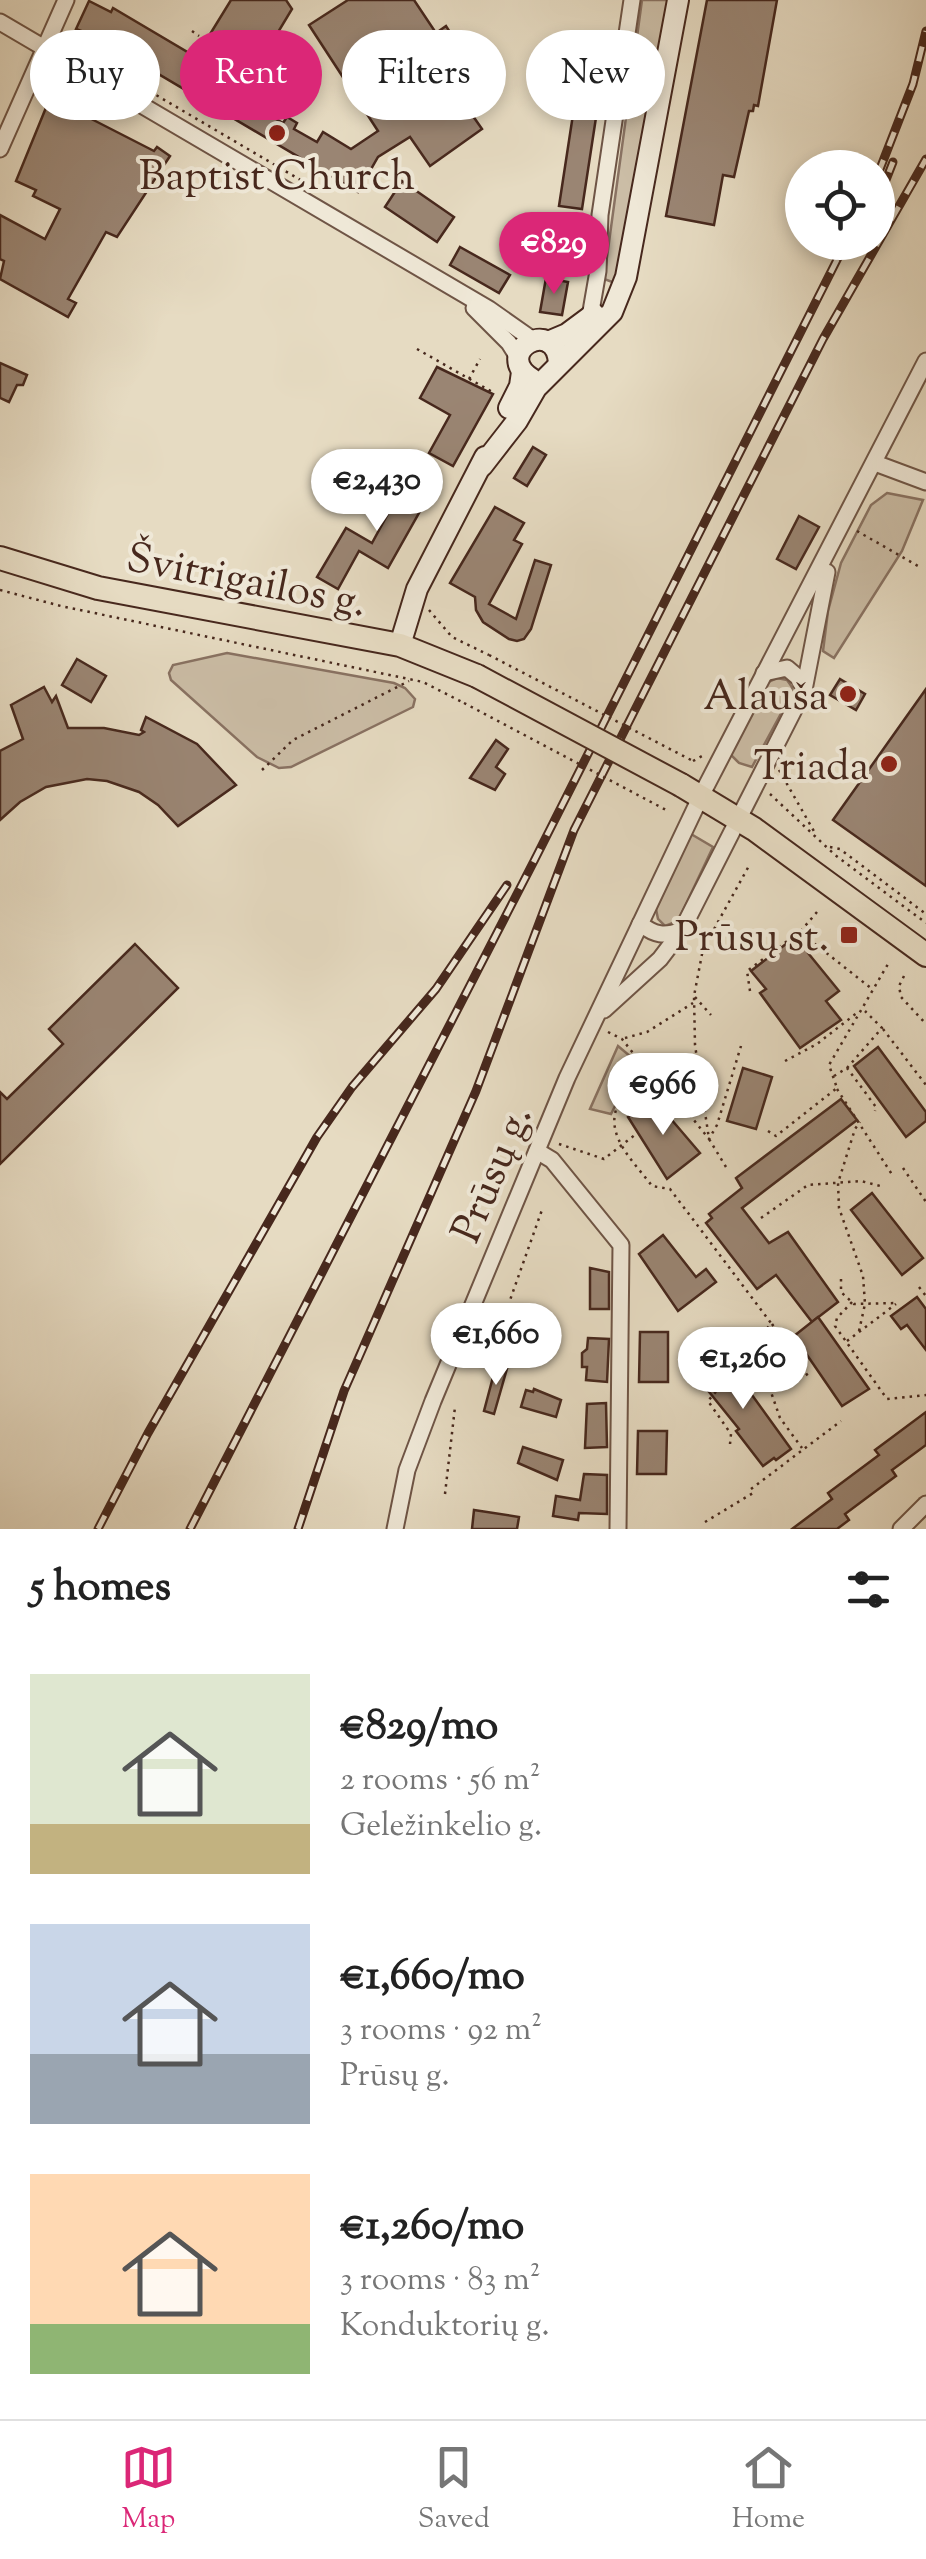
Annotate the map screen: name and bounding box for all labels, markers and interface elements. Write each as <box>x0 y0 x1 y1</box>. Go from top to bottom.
chip: Buy <box>30 30 160 120</box>
chip: Rent <box>180 30 322 120</box>
chip: Filters <box>342 30 506 120</box>
chip: New <box>526 30 665 120</box>
marker: Baptist Church <box>266 122 288 144</box>
place label: Baptist Church <box>139 149 415 209</box>
map controls <box>785 150 895 260</box>
button: locate <box>785 150 895 260</box>
pin: €829 <box>495 212 613 297</box>
text: €829 <box>521 221 587 267</box>
pin: €2,430 <box>296 449 458 534</box>
text: €2,430 <box>333 458 421 504</box>
street label: Švitrigailos g. <box>121 530 371 636</box>
place label: Alauša <box>703 669 828 729</box>
marker: Alauša <box>837 683 859 705</box>
place label: Triada <box>754 739 869 799</box>
marker: Triada <box>878 753 900 775</box>
place label: Prūsų st. <box>675 910 829 970</box>
marker: Prūsų st. <box>838 924 860 946</box>
pin: €966 <box>604 1053 722 1138</box>
text: €966 <box>629 1062 697 1108</box>
street label: Prūsų g. <box>439 1097 550 1253</box>
pin: €1,660 <box>415 1303 577 1388</box>
text: €1,660 <box>453 1312 539 1358</box>
pin: €1,260 <box>662 1327 824 1412</box>
text: €1,260 <box>700 1336 786 1382</box>
text: 5 homes <box>30 1559 171 1619</box>
icon: filters <box>841 1562 896 1617</box>
text: €829/mo <box>340 1698 498 1758</box>
icon: home <box>110 1714 230 1834</box>
text: 2 rooms · 56 m² <box>340 1758 540 1804</box>
text: Geležinkelio g. <box>340 1804 542 1850</box>
text: €1,660/mo <box>340 1948 525 2008</box>
icon: home <box>110 1964 230 2084</box>
text: 3 rooms · 92 m² <box>340 2008 542 2054</box>
text: Prūsų g. <box>340 2054 450 2100</box>
text: €1,260/mo <box>340 2198 524 2258</box>
icon: home <box>110 2214 230 2334</box>
text: 3 rooms · 83 m² <box>340 2258 540 2304</box>
text: Konduktorių g. <box>340 2304 549 2350</box>
tab: Map <box>121 2440 176 2540</box>
tab: Saved <box>418 2440 490 2540</box>
tab: Home <box>732 2440 805 2540</box>

